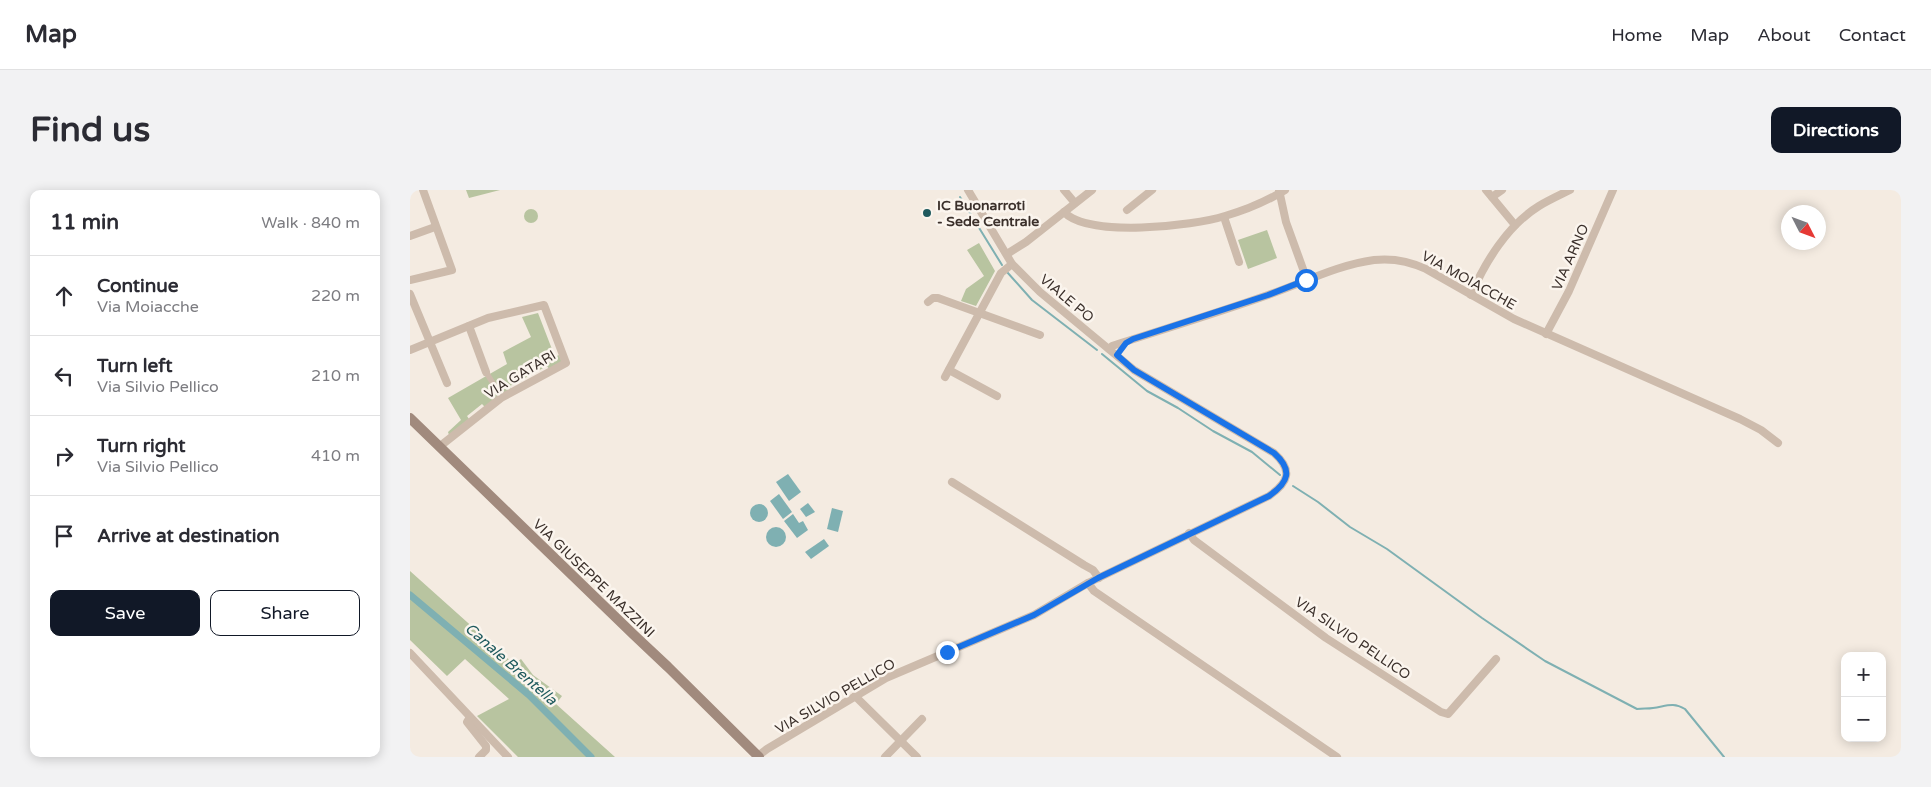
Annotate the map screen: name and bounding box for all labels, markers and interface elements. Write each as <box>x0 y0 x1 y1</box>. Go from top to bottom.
text: Map <box>25 20 77 49</box>
text: Home <box>1611 24 1662 46</box>
text: Map <box>1690 24 1729 46</box>
text: About <box>1757 24 1811 46</box>
text: Contact <box>1839 24 1906 46</box>
button: Directions <box>1771 107 1901 153</box>
text: Find us <box>30 109 150 151</box>
place label: IC Buonarroti - Sede Centrale <box>937 197 1039 230</box>
north arrow <box>1781 205 1826 250</box>
marker: IC Buonarroti - Sede Centrale <box>921 207 933 219</box>
text: 11 min <box>50 210 119 235</box>
text: Walk · 840 m <box>261 213 360 233</box>
street label: VIA ARNO <box>1548 221 1593 293</box>
street label: VIA MOIACCHE <box>1418 247 1519 314</box>
route start <box>1295 269 1318 292</box>
street label: VIALE PO <box>1036 271 1097 326</box>
text: Continue <box>97 275 179 297</box>
icon: ahead <box>50 282 78 310</box>
text: 220 m <box>311 286 360 306</box>
text: Via Moiacche <box>97 297 199 317</box>
street label: VIA GATARI <box>482 347 559 402</box>
text: Turn left <box>97 355 173 377</box>
icon: left <box>50 362 78 390</box>
text: 210 m <box>311 366 360 386</box>
text: Via Silvio Pellico <box>97 377 219 397</box>
text: Turn right <box>97 435 185 457</box>
icon: right <box>50 442 78 470</box>
text: 410 m <box>311 446 360 466</box>
text: Via Silvio Pellico <box>97 457 219 477</box>
street label: VIA GIUSEPPE MAZZINI <box>529 516 658 641</box>
icon: arrive <box>50 522 78 550</box>
text: Arrive at destination <box>97 525 280 547</box>
button: Save <box>50 590 200 636</box>
button: Share <box>210 590 360 636</box>
street label: VIA SILVIO PELLICO <box>1292 593 1414 683</box>
water label: Canale Brentella <box>461 619 561 709</box>
route end <box>936 641 959 664</box>
map controls <box>1841 652 1886 742</box>
button: + <box>1841 652 1886 697</box>
street label: VIA SILVIO PELLICO <box>772 655 898 738</box>
button: − <box>1841 697 1886 742</box>

